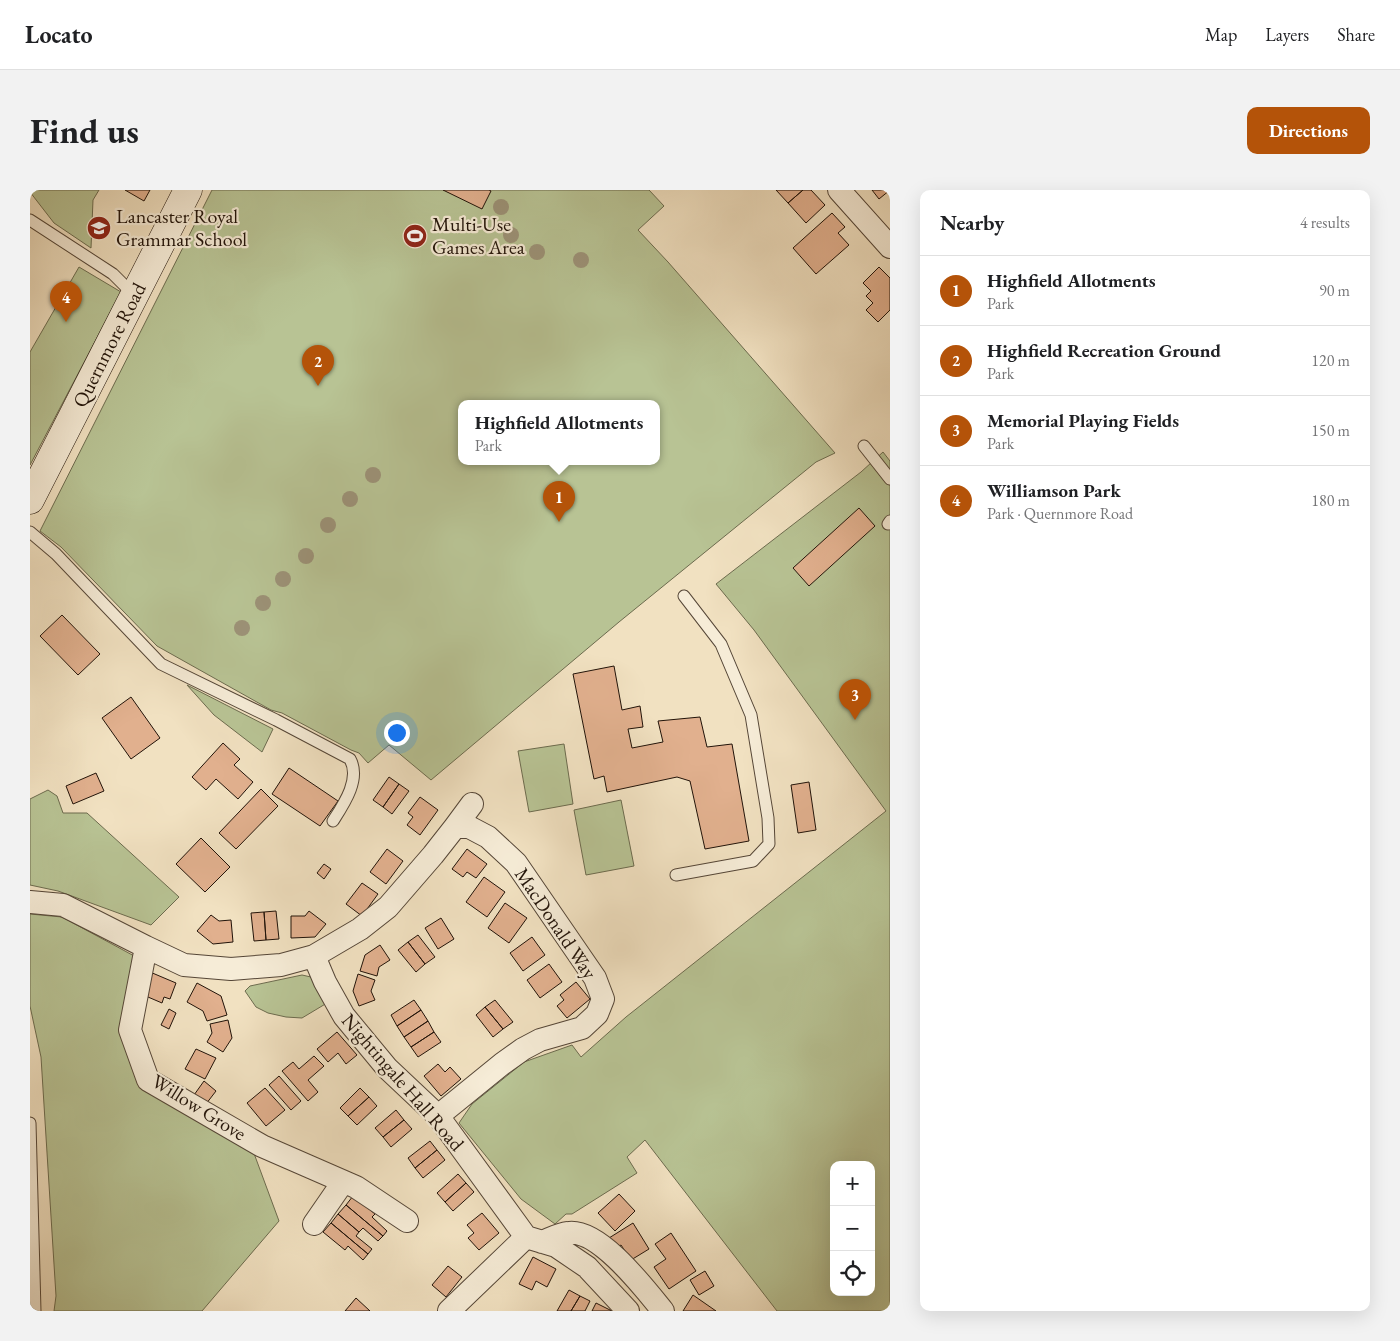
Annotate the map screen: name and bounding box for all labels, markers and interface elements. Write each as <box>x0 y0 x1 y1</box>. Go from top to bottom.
text: Locato <box>25 19 93 50</box>
text: Map <box>1205 23 1237 46</box>
text: Layers <box>1265 23 1309 46</box>
text: Share <box>1337 23 1375 46</box>
button: Directions <box>1247 107 1370 154</box>
text: Find us <box>30 108 139 153</box>
place label: Lancaster Royal Grammar School <box>116 203 247 252</box>
text: Nearby <box>940 209 1004 236</box>
place label: Multi-Use Games Area <box>432 211 525 260</box>
text: 4 results <box>1300 212 1350 233</box>
school or university icon: Lancaster Royal Grammar School <box>86 215 112 241</box>
sports icon: Multi-Use Games Area <box>402 223 428 249</box>
text: Highfield Allotments <box>987 268 1156 293</box>
street label: Quernmore Road <box>66 277 152 412</box>
text: 1 <box>952 280 960 301</box>
text: 90 m <box>1319 280 1350 301</box>
pin: 4 <box>50 281 82 322</box>
text: Park <box>987 293 1014 314</box>
text: Highfield Recreation Ground <box>987 338 1221 363</box>
pin: 2 <box>302 345 334 386</box>
text: 2 <box>952 350 960 371</box>
text: 120 m <box>1311 350 1350 371</box>
text: Park <box>987 363 1014 384</box>
popup <box>458 400 660 465</box>
text: Memorial Playing Fields <box>987 408 1179 433</box>
text: Highfield Allotments <box>475 410 643 435</box>
text: 3 <box>952 420 960 441</box>
text: 150 m <box>1311 420 1350 441</box>
text: Park <box>987 433 1014 454</box>
text: Park <box>475 435 502 456</box>
text: Williamson Park <box>987 478 1121 503</box>
pin: 1 <box>543 481 575 522</box>
text: 4 <box>952 490 960 511</box>
text: 180 m <box>1311 490 1350 511</box>
text: Park · Quernmore Road <box>987 503 1133 524</box>
pin: 3 <box>839 679 871 720</box>
your location <box>384 720 410 746</box>
street label: MacDonald Way <box>509 862 603 984</box>
street label: Nightingale Hall Road <box>336 1008 471 1157</box>
street label: Willow Grove <box>147 1068 251 1146</box>
map controls <box>830 1161 875 1296</box>
button: + <box>830 1161 875 1206</box>
button: − <box>830 1206 875 1251</box>
button: locate <box>830 1251 875 1296</box>

